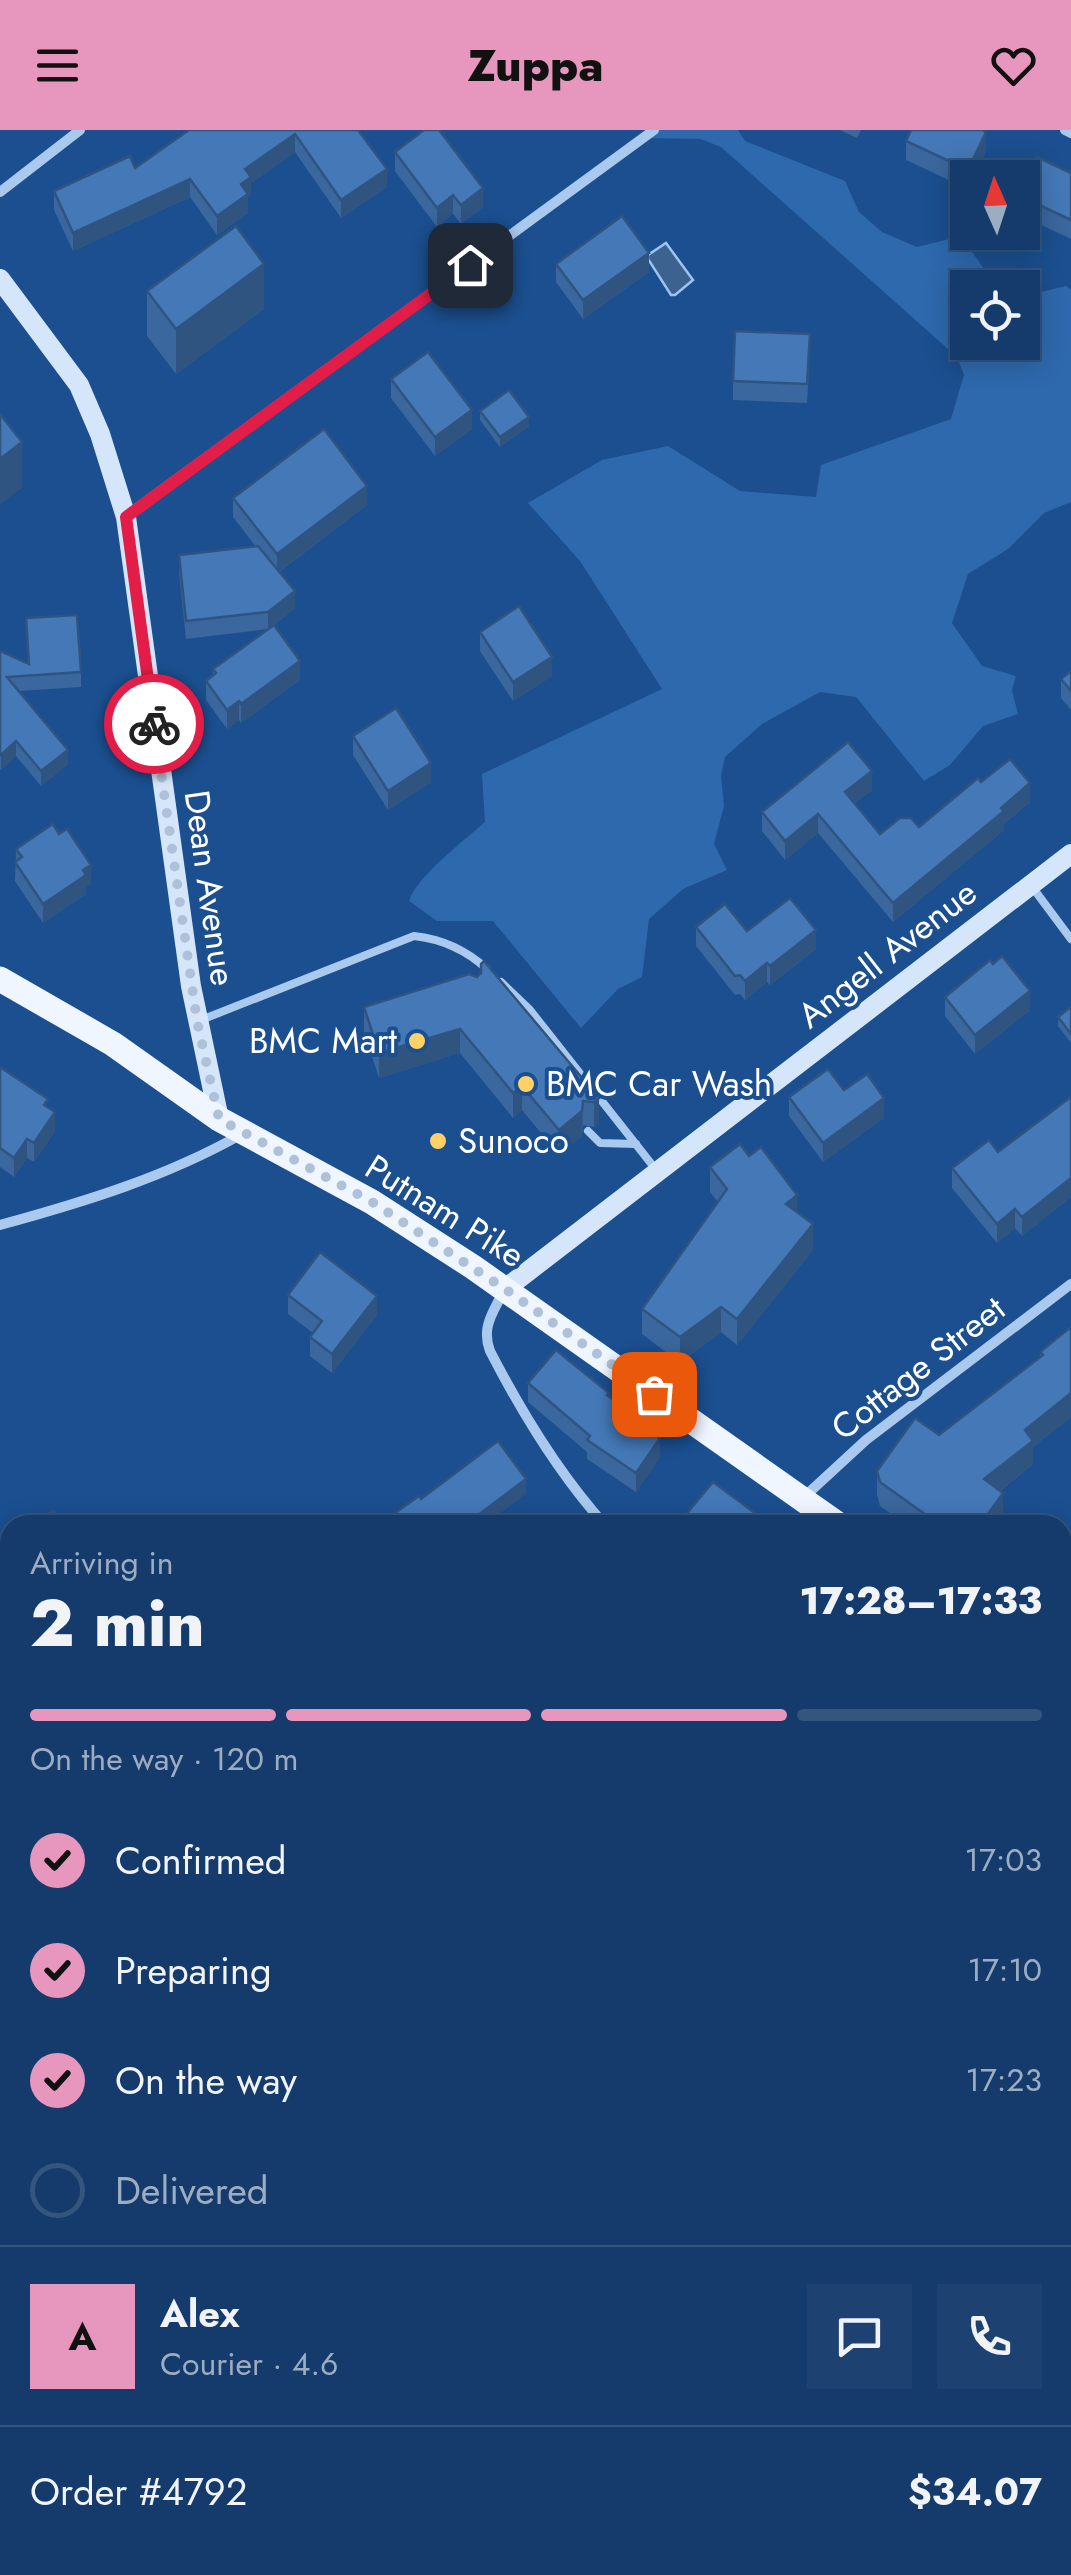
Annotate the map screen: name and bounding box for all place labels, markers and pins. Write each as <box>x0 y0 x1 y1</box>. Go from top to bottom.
pin <box>428 223 513 308</box>
place label: BMC Mart <box>249 1016 398 1066</box>
marker: BMC Mart <box>406 1030 428 1052</box>
place label: BMC Car Wash <box>546 1059 772 1109</box>
marker: BMC Car Wash <box>515 1073 537 1095</box>
place label: Sunoco <box>458 1116 569 1166</box>
marker: Sunoco <box>427 1130 449 1152</box>
pin <box>612 1352 697 1437</box>

